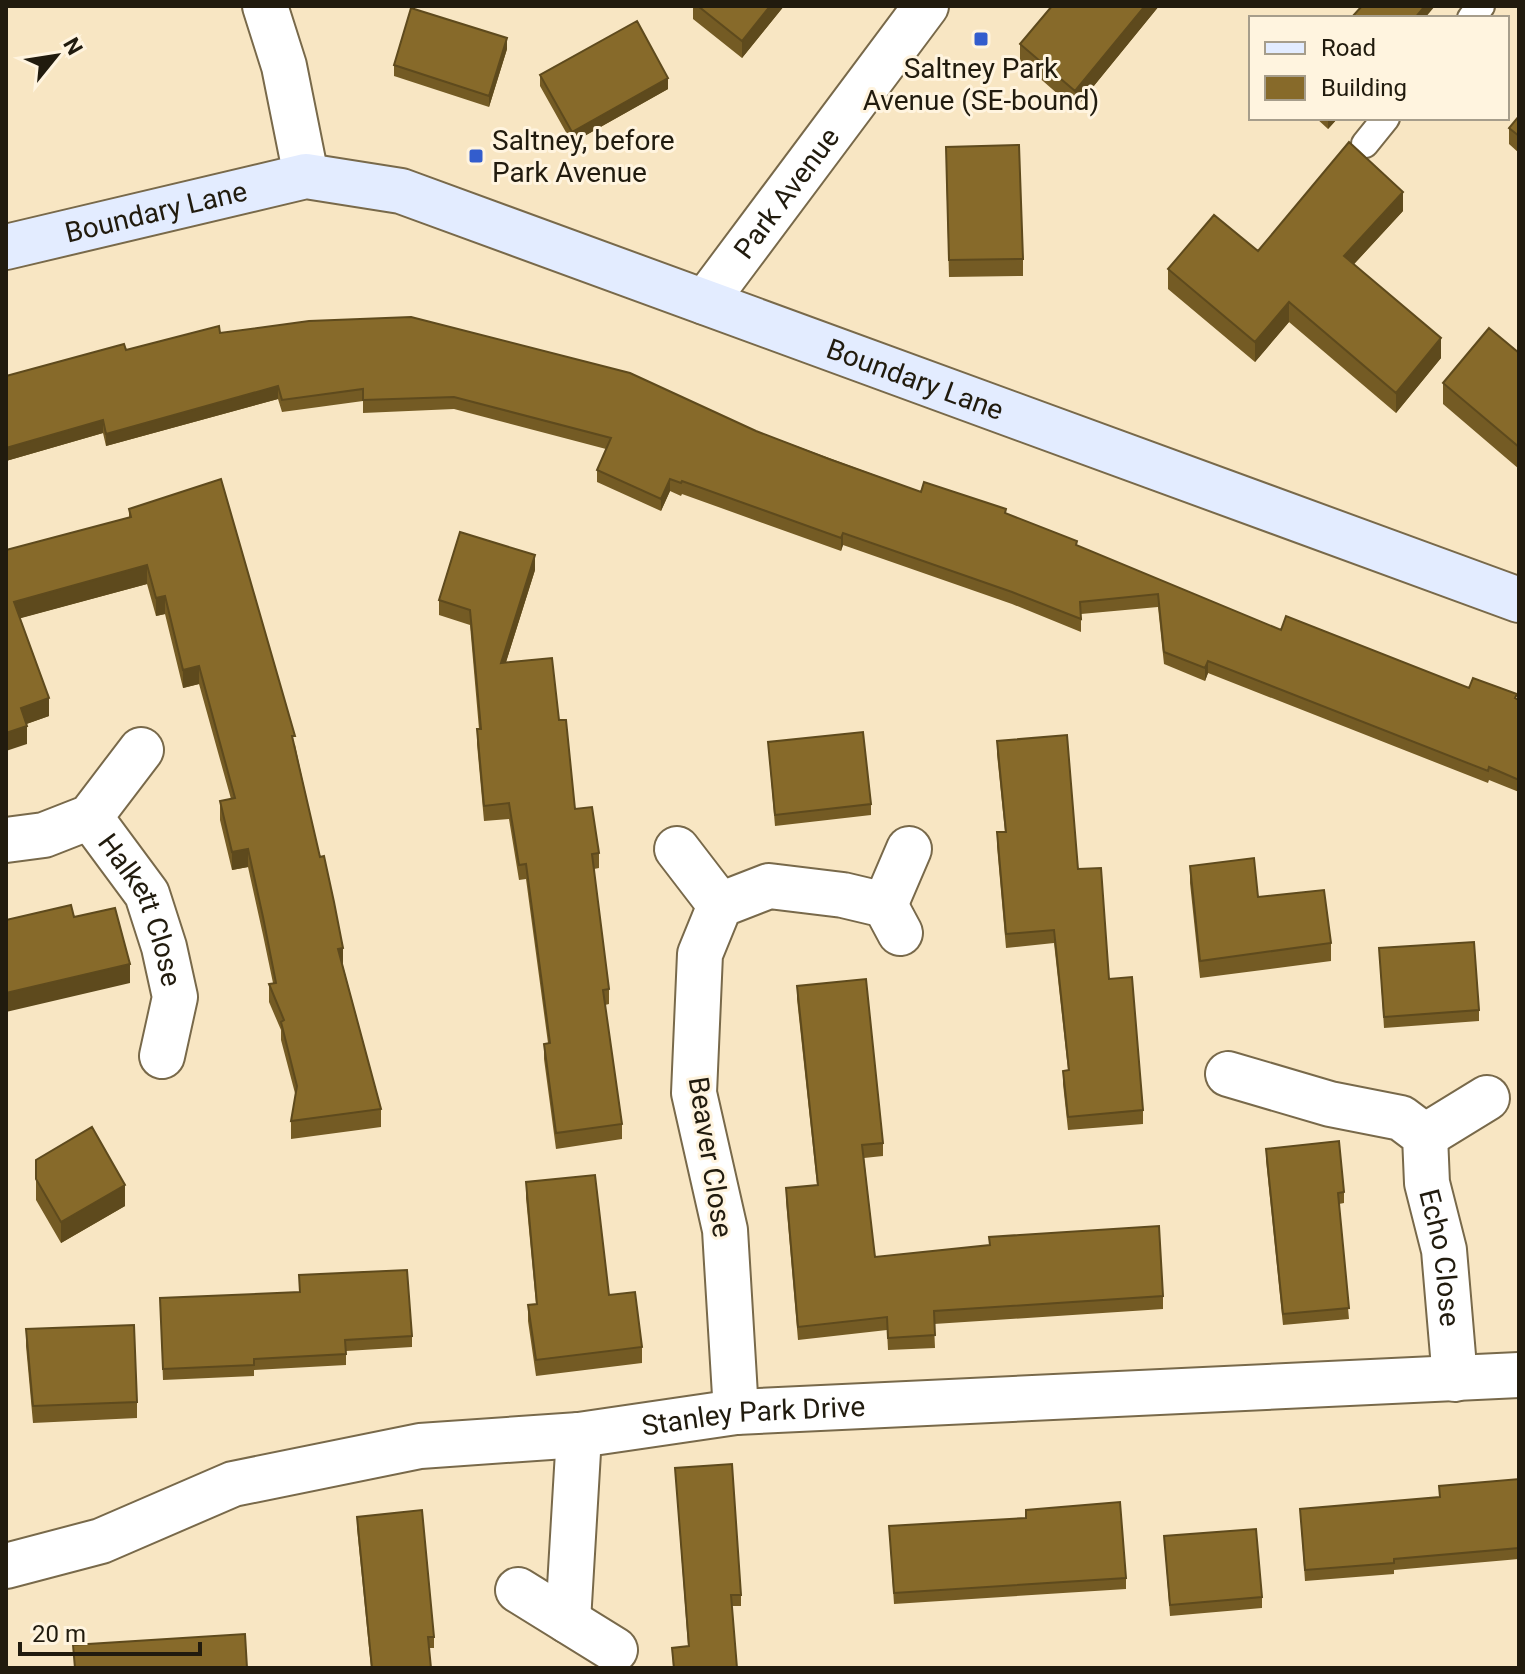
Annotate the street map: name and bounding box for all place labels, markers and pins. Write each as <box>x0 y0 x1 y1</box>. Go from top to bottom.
marker: Saltney Park Avenue (SE-bound) <box>972 30 990 48</box>
place label: Saltney Park Avenue (SE-bound) <box>863 52 1099 117</box>
place label: Saltney, before Park Avenue <box>492 124 675 189</box>
marker: Saltney, before Park Avenue <box>467 147 485 165</box>

